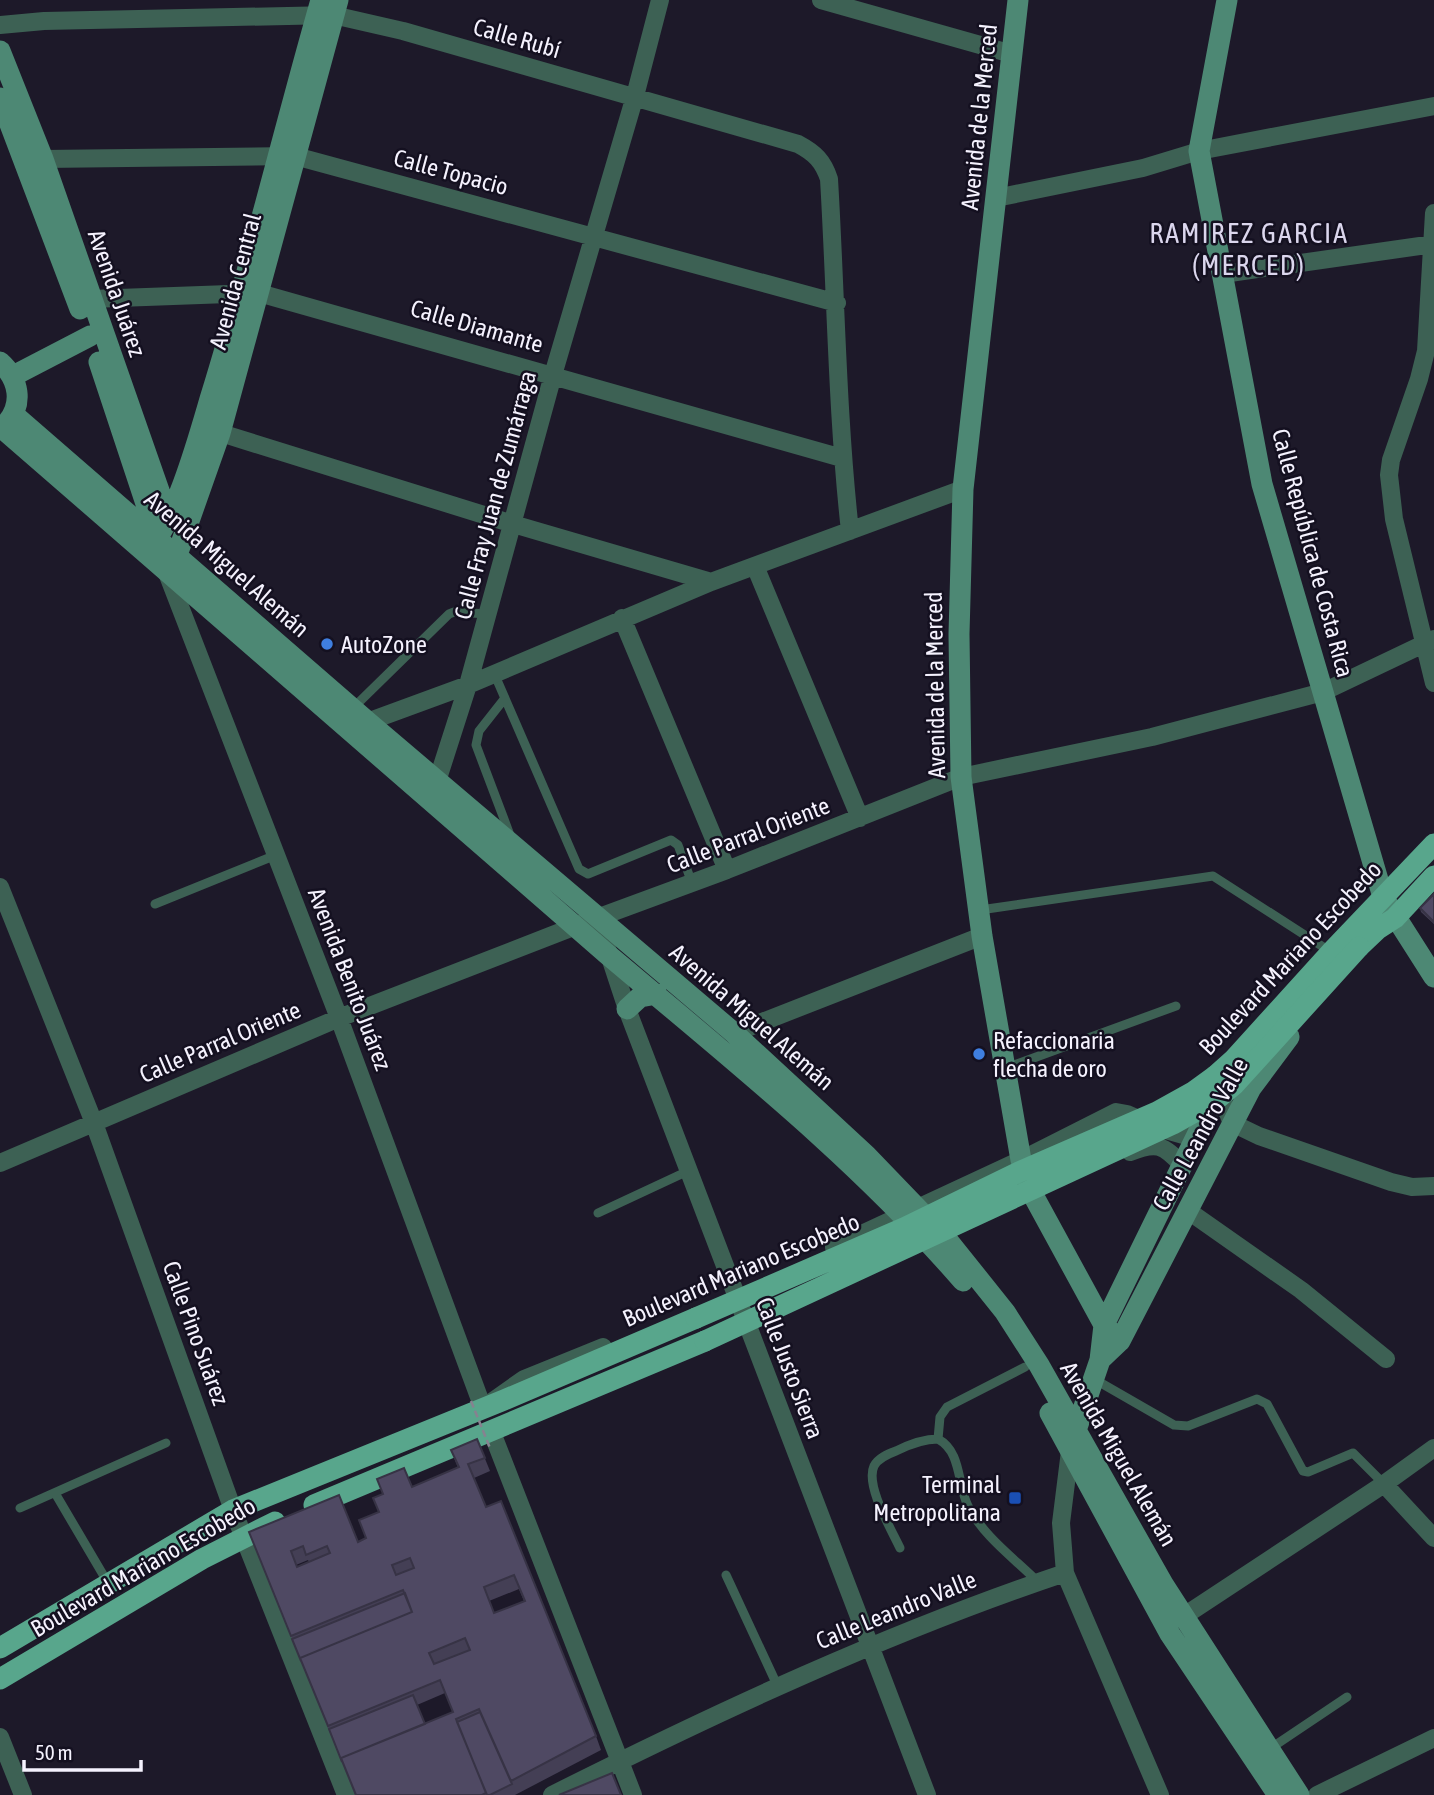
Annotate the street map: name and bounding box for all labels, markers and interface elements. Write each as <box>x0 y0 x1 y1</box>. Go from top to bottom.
street label: Calle Rubí <box>470 13 564 63</box>
street label: Avenida de la Merced <box>956 23 1002 211</box>
street label: Calle Topacio <box>391 144 511 200</box>
street label: Avenida Central <box>204 209 266 352</box>
district label: RAMIREZ GARCIA (MERCED) <box>1149 217 1349 281</box>
street label: Avenida Juárez <box>83 226 151 360</box>
street label: Calle Diamante <box>408 294 546 358</box>
street label: Calle Fray Juan de Zumárraga <box>449 368 541 622</box>
street label: Calle República de Costa Rica <box>1267 426 1359 680</box>
street label: Avenida Miguel Alemán <box>140 486 314 642</box>
street label: Avenida de la Merced <box>920 591 950 779</box>
place label: AutoZone <box>341 631 427 658</box>
marker: AutoZone <box>319 636 335 652</box>
street label: Calle Parral Oriente <box>663 792 833 878</box>
street label: Boulevard Mariano Escobedo <box>1193 856 1387 1060</box>
street label: Avenida Benito Juárez <box>303 884 397 1074</box>
street label: Avenida Miguel Alemán <box>665 939 839 1095</box>
street label: Calle Parral Oriente <box>135 996 305 1088</box>
place label: Refaccionaria flecha de oro <box>993 1027 1115 1082</box>
marker: Refaccionaria flecha de oro <box>971 1046 987 1062</box>
street label: Calle Leandro Valle <box>1147 1053 1253 1215</box>
street label: Boulevard Mariano Escobedo <box>619 1208 863 1332</box>
street label: Calle Pino Suárez <box>157 1257 235 1409</box>
street label: Calle Justo Sierra <box>751 1294 829 1442</box>
street label: Avenida Miguel Alemán <box>1055 1357 1183 1551</box>
place label: Terminal Metropolitana <box>873 1471 1002 1526</box>
marker: Terminal Metropolitana <box>1007 1490 1023 1506</box>
street label: Boulevard Mariano Escobedo <box>26 1492 260 1642</box>
street label: Calle Leandro Valle <box>812 1566 980 1654</box>
scale bar <box>24 1728 142 1772</box>
text: 50 m <box>35 1740 73 1764</box>

